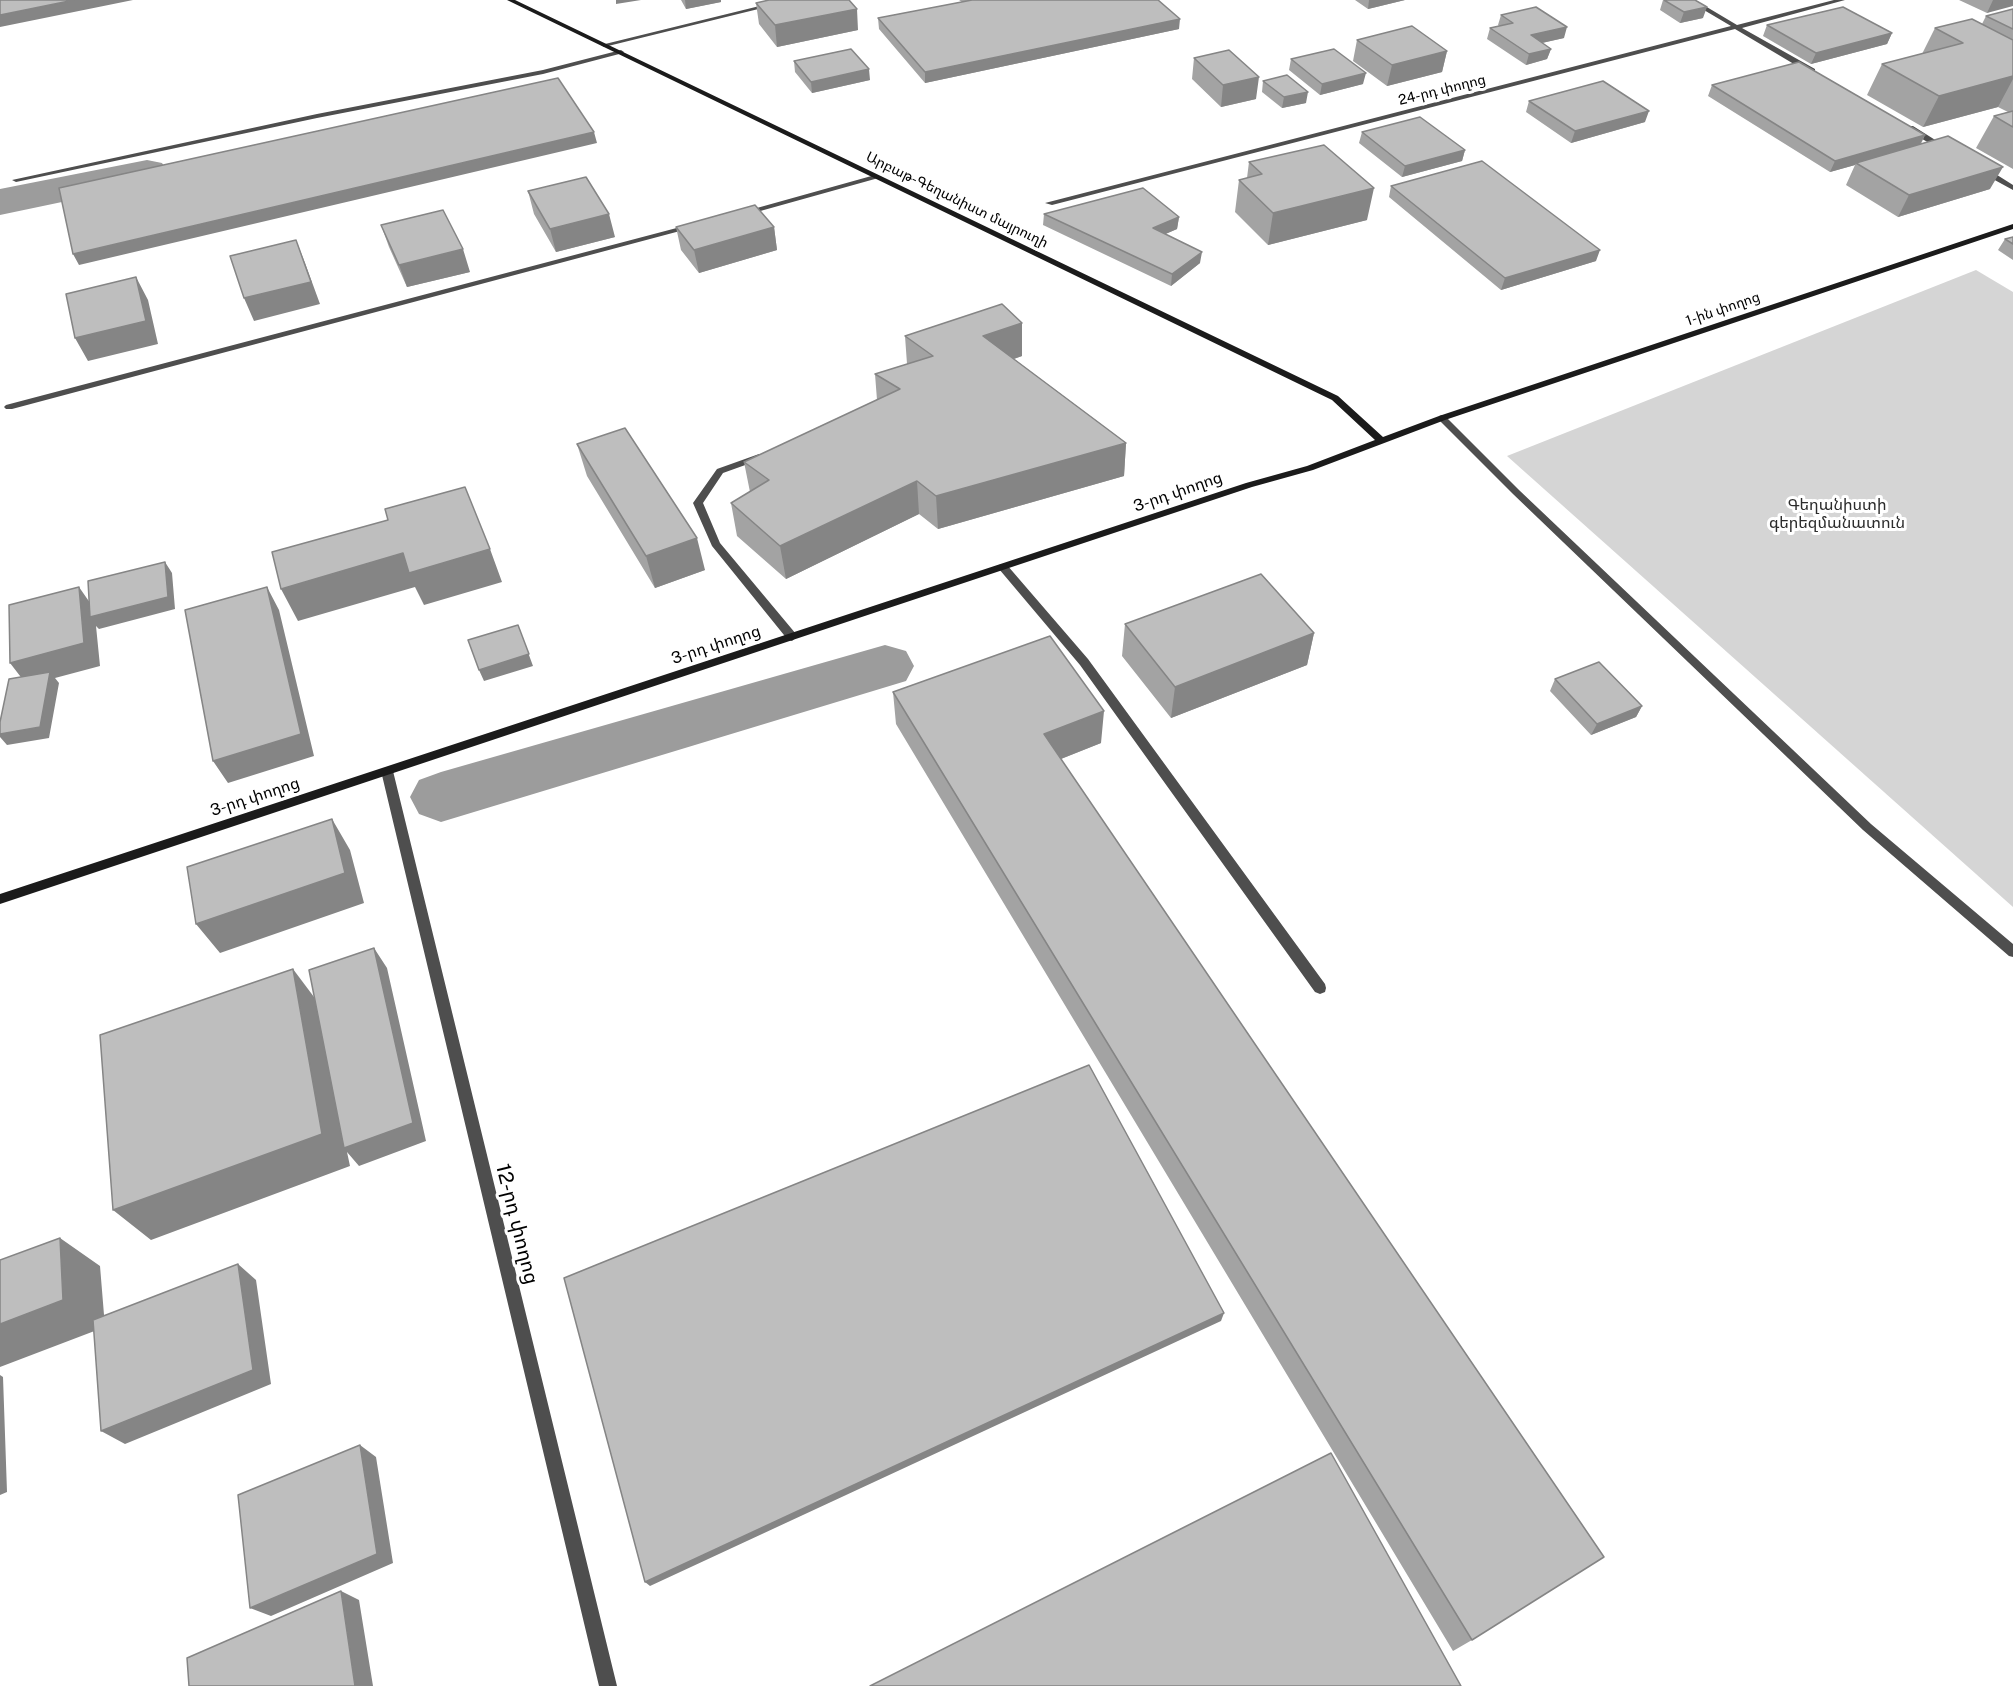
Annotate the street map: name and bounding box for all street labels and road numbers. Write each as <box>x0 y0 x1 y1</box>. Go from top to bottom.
street label: 24-րդ փողոց <box>1397 71 1487 109</box>
street label: Արբաթ-Գեղանիստ մայրուղի <box>863 148 1051 252</box>
street label: 1-ին փողոց <box>1684 288 1762 330</box>
street label: 3-րդ փողոց <box>1131 468 1225 516</box>
street label: 3-րդ փողոց <box>669 622 763 668</box>
street label: 3-րդ փողոց <box>208 774 302 820</box>
street label: 12-րդ փողոց <box>490 1161 544 1287</box>

